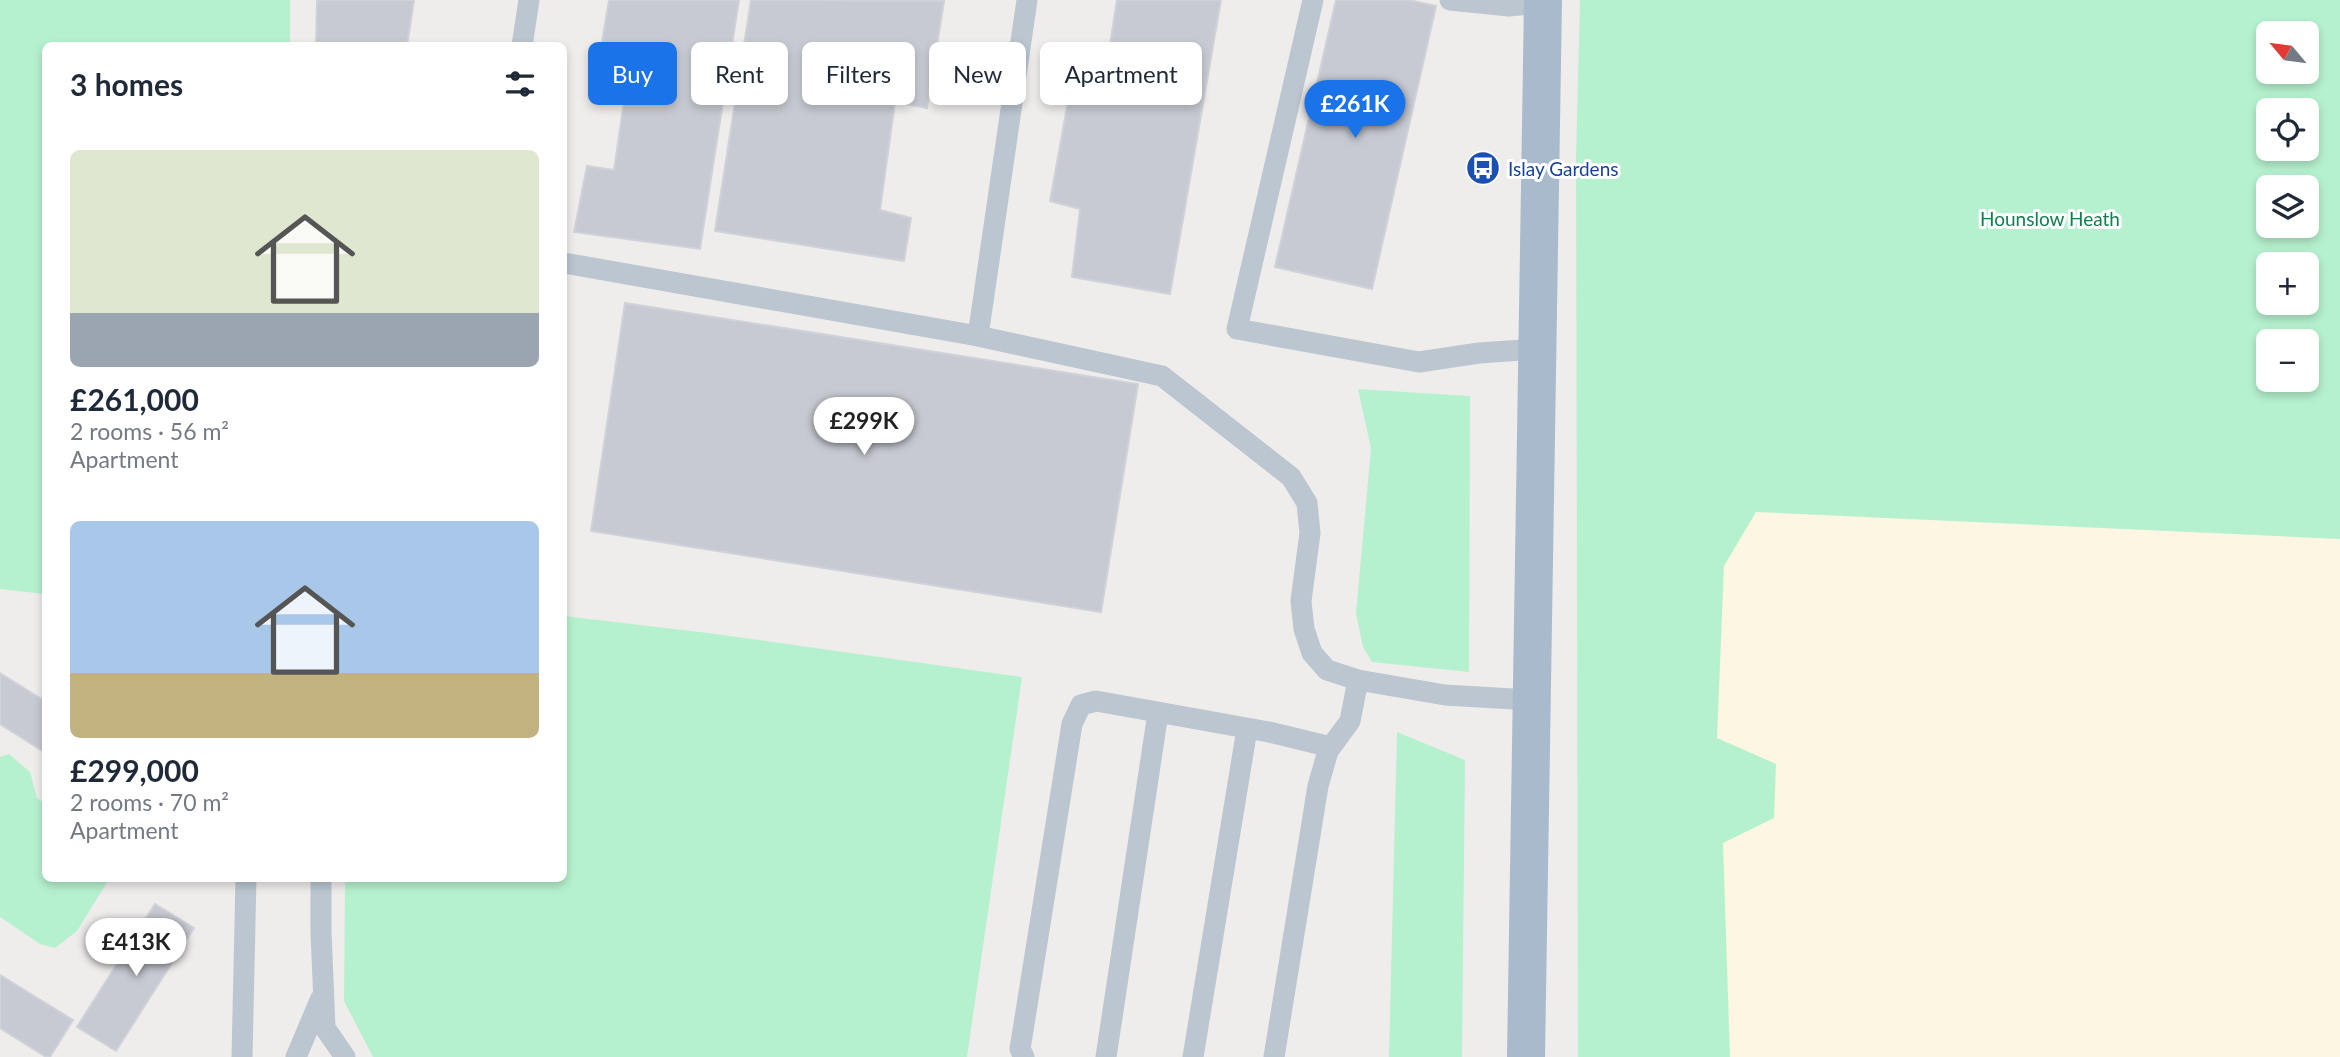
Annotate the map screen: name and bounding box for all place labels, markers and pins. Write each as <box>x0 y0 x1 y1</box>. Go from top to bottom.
pin: £261K <box>1306 80 1404 140</box>
bus stop icon: Islay Gardens <box>1464 149 1502 187</box>
place label: Islay Gardens <box>1508 157 1618 180</box>
pin: £299K <box>815 398 913 457</box>
pin: £413K <box>87 918 185 978</box>

